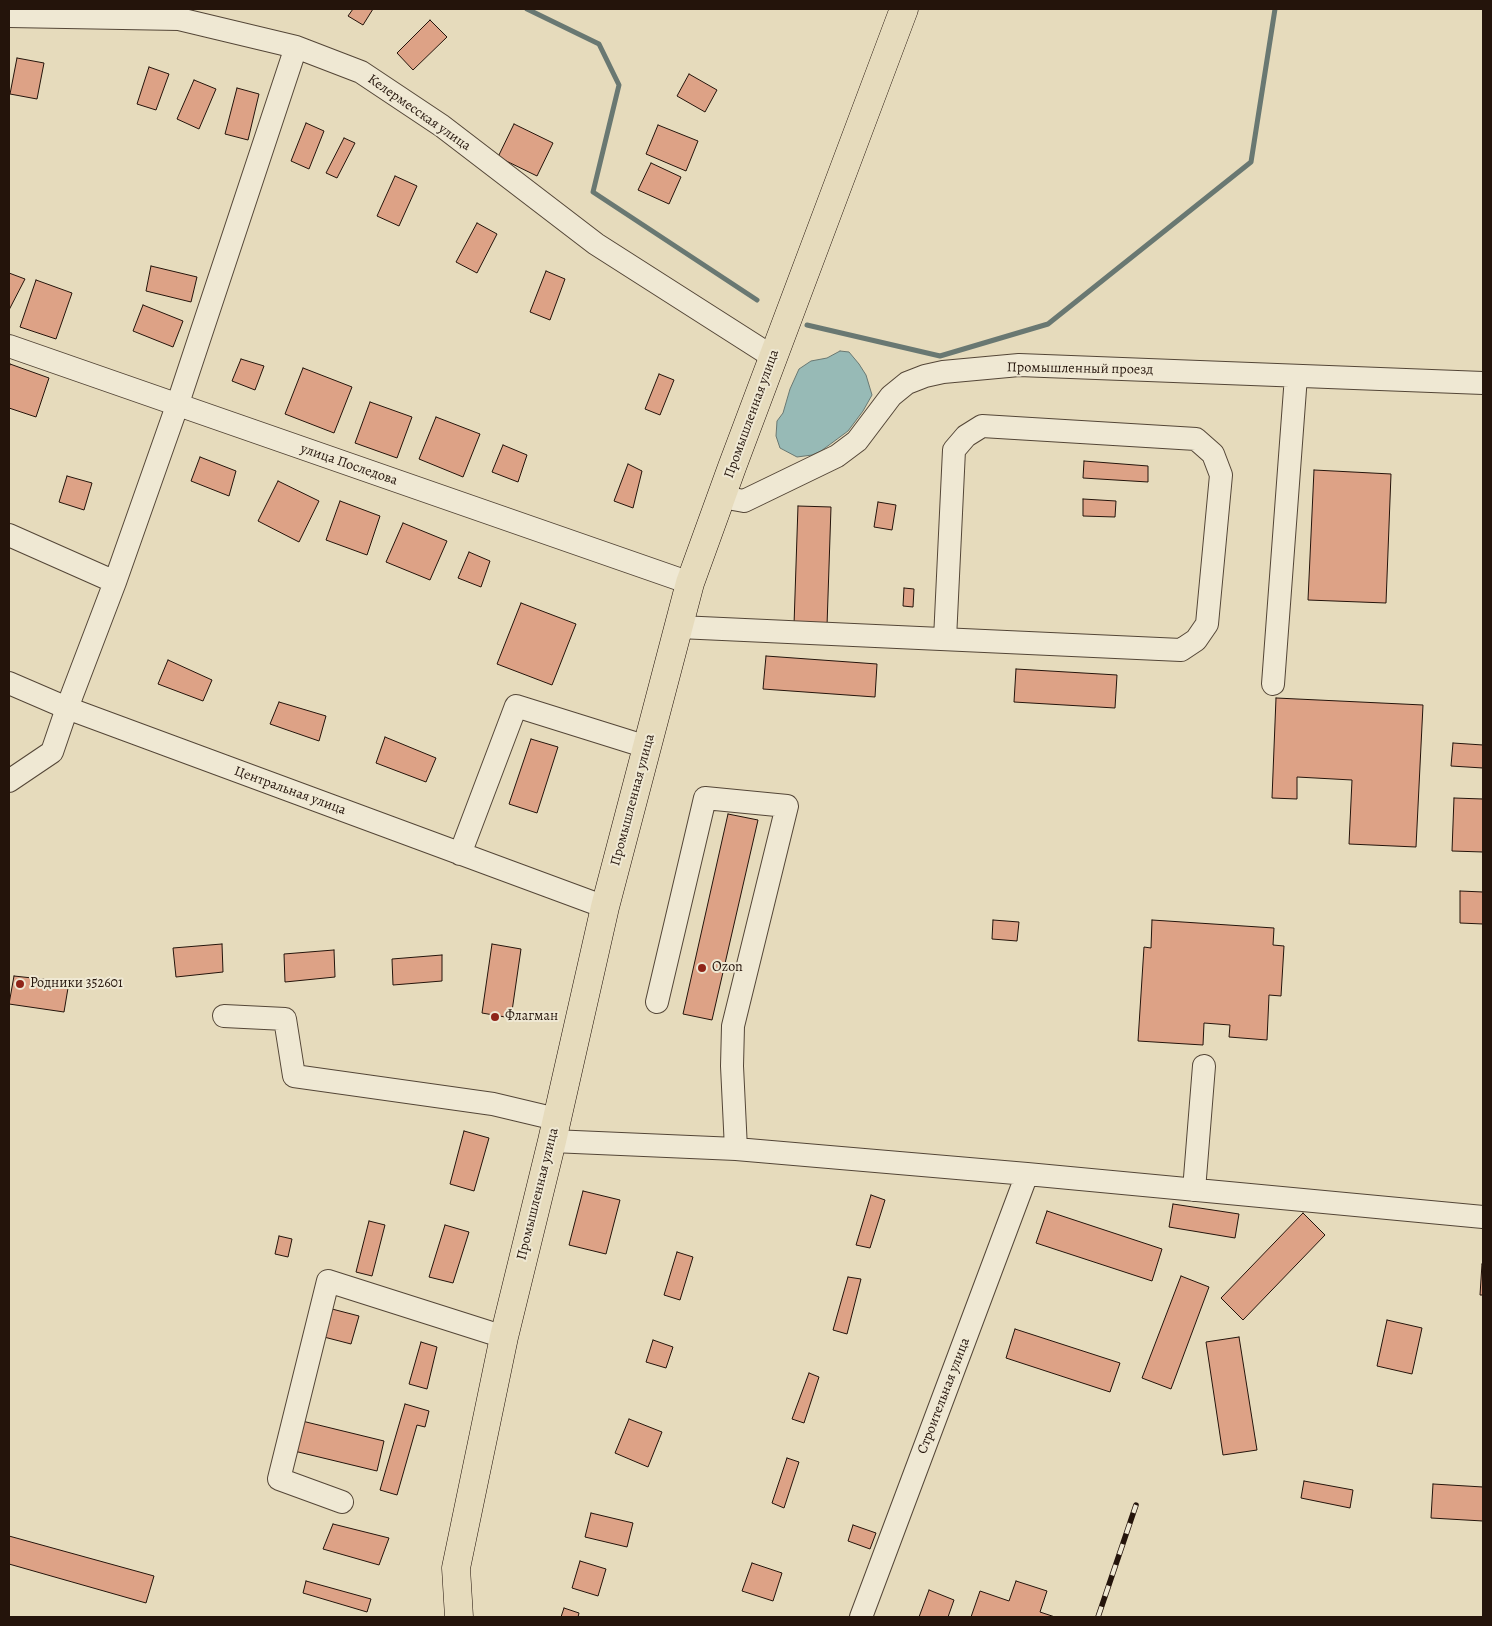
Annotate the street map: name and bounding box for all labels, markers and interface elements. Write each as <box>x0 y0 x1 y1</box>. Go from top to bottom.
street label: Келермесская улица <box>364 71 474 155</box>
street label: Промышленная улица <box>721 347 783 481</box>
street label: Промышленный проезд <box>1007 359 1153 379</box>
street label: улица Последова <box>298 440 400 490</box>
street label: Промышленная улица <box>607 732 659 868</box>
street label: Центральная улица <box>232 763 348 819</box>
place label: Ozon <box>712 960 743 976</box>
marker: Ozon <box>696 962 708 974</box>
place label: Родники 352601 <box>30 976 123 992</box>
marker: Родники 352601 <box>14 978 26 990</box>
place label: Флагман <box>505 1009 558 1025</box>
marker: Флагман <box>489 1011 501 1023</box>
street label: Промышленная улица <box>513 1126 563 1262</box>
street label: Строительная улица <box>914 1335 974 1457</box>

